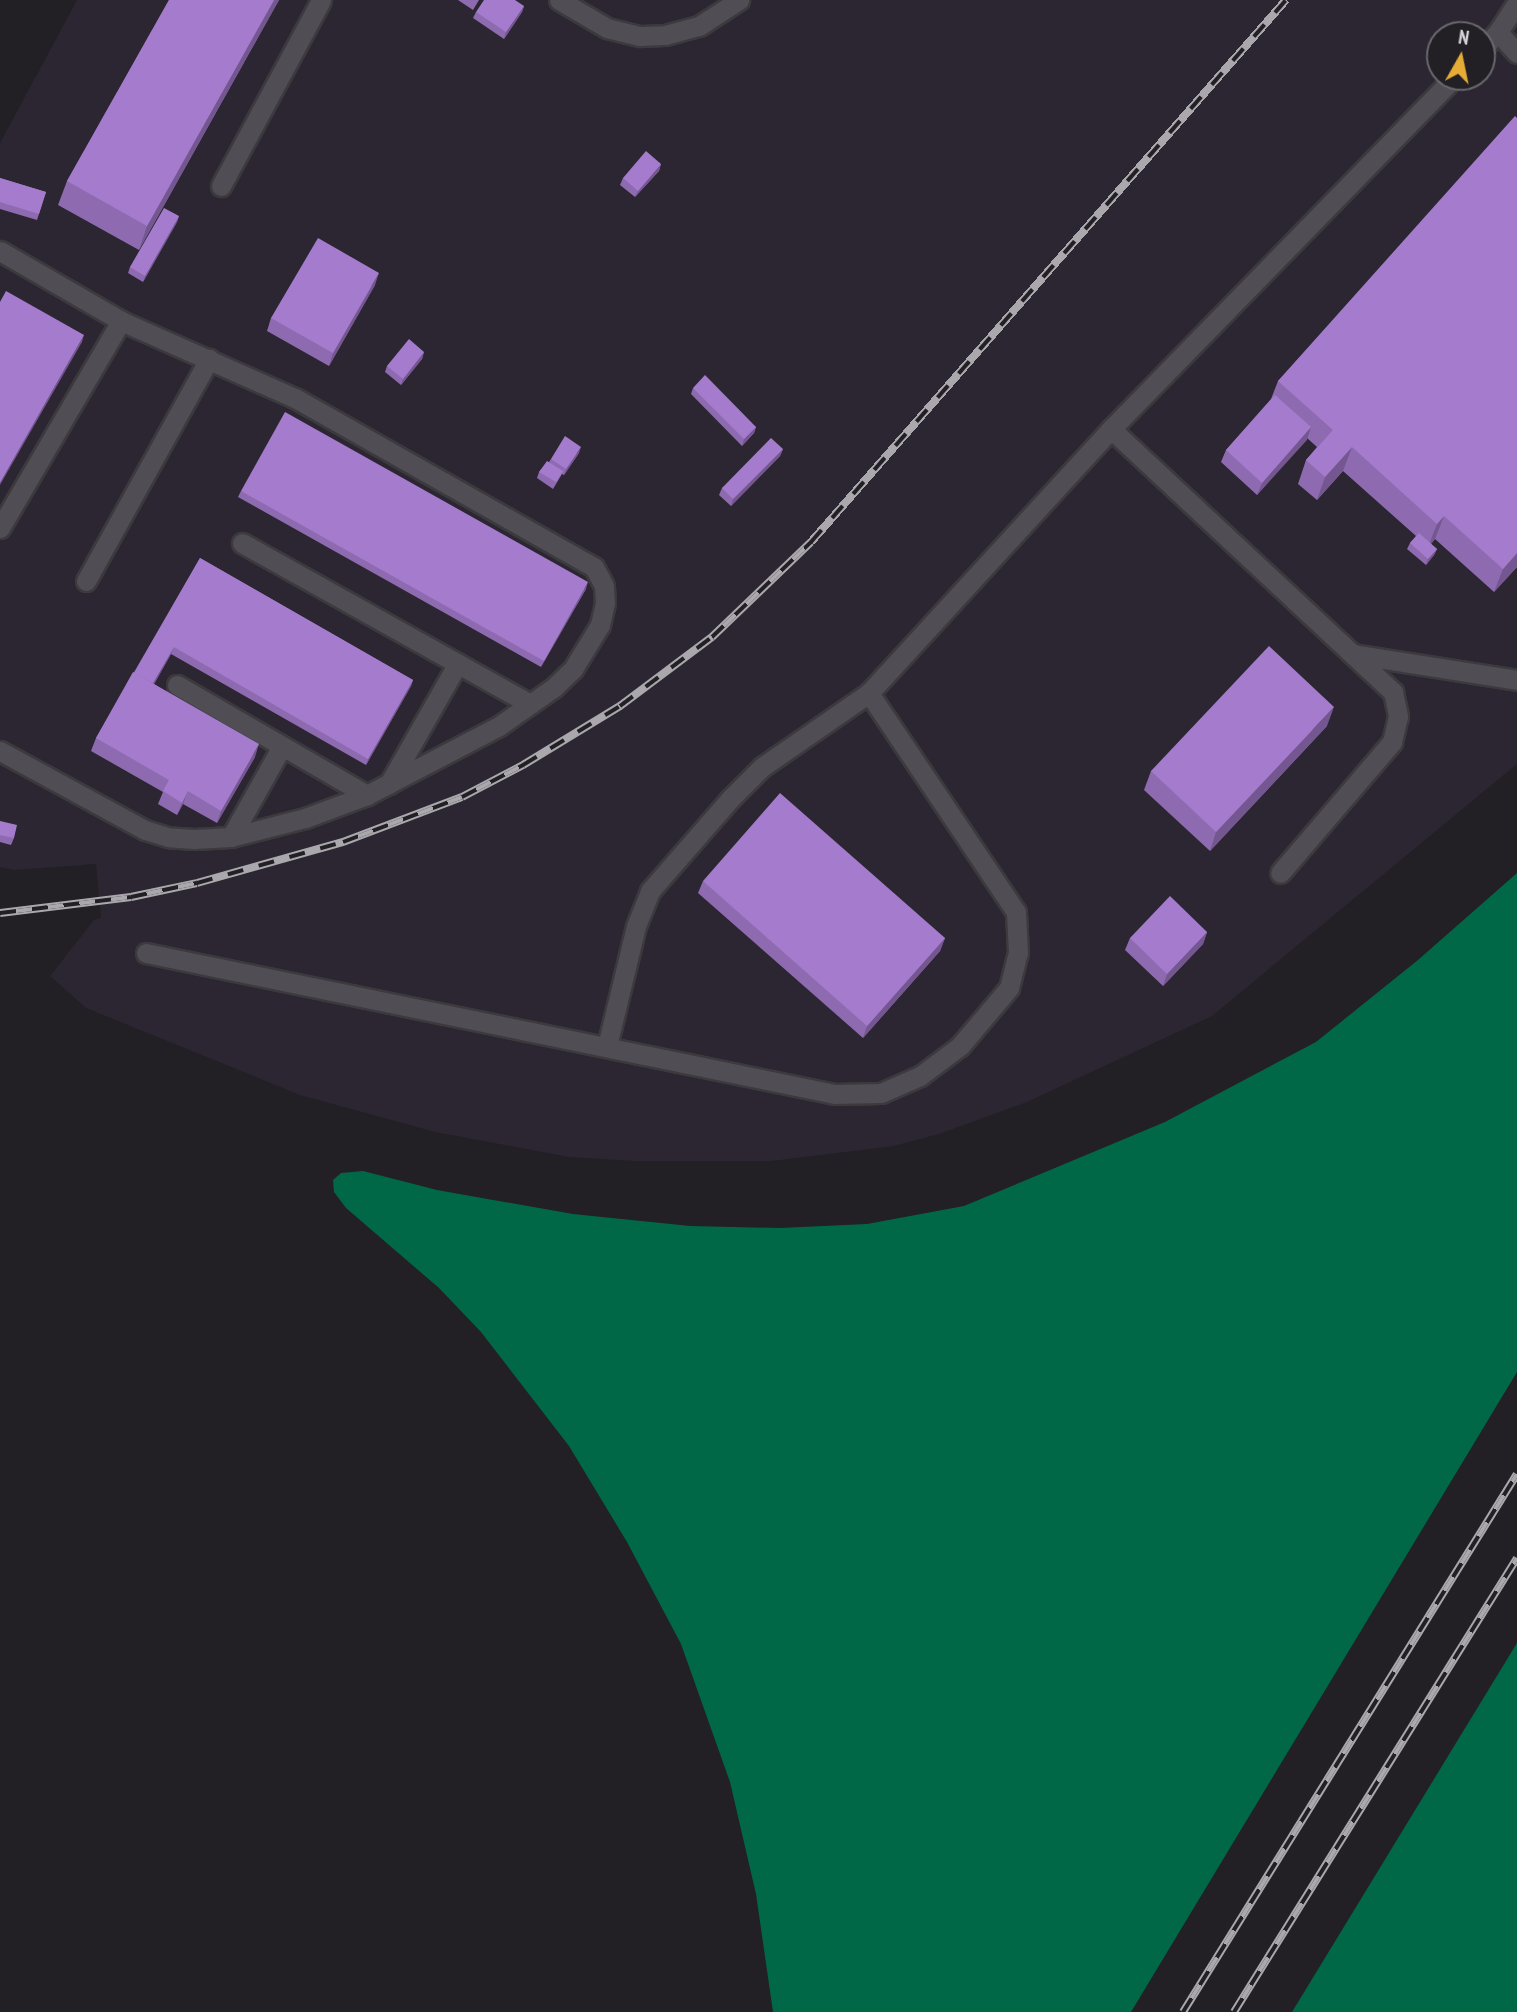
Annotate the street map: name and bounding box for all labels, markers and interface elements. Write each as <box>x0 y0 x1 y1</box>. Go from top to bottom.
north arrow <box>1426 21 1496 91</box>
text: N <box>1457 25 1471 50</box>

